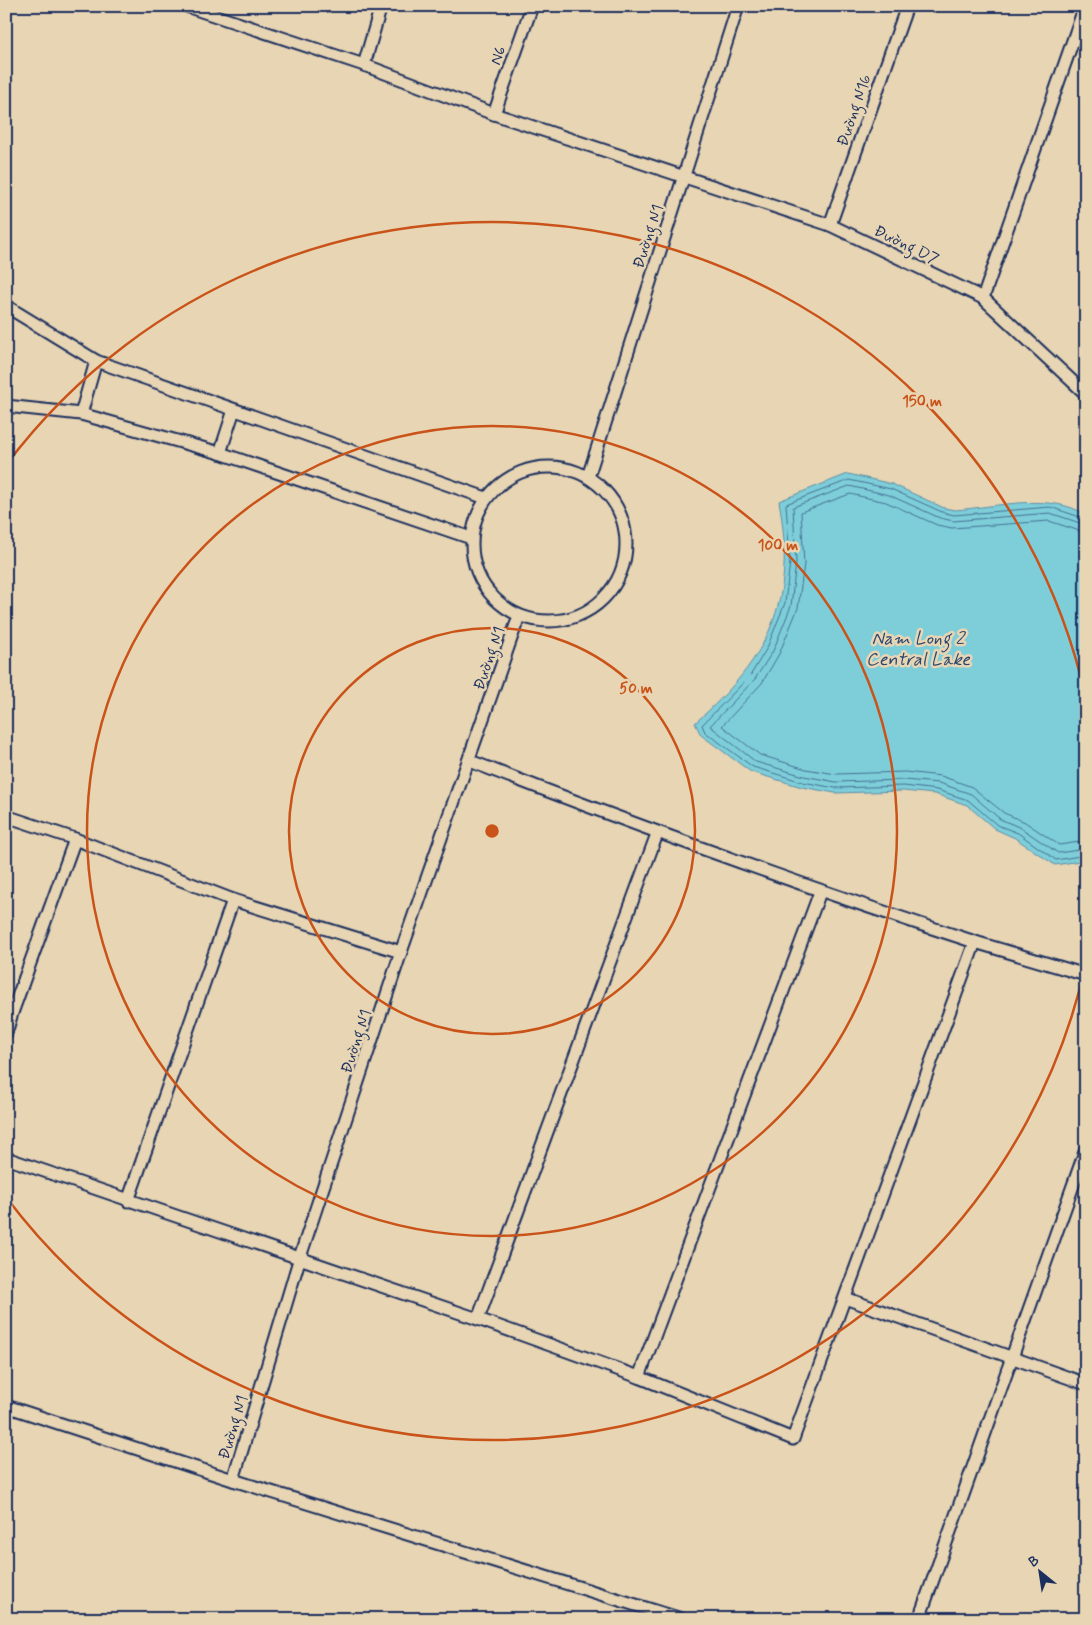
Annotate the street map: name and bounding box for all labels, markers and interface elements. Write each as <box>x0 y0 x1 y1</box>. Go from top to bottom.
street label: N6 <box>485 43 512 68</box>
street label: Đường N16 <box>832 72 878 150</box>
street label: Đường N1 <box>628 202 670 271</box>
street label: Đường D7 <box>870 221 943 271</box>
text: 150 m <box>902 392 942 412</box>
text: 100 m <box>758 536 798 556</box>
street label: Đường N1 <box>469 624 511 693</box>
water label: Nam Long 2 Central Lake <box>866 627 971 672</box>
text: 50 m <box>619 679 653 699</box>
centre of rings <box>483 822 501 840</box>
street label: Đường N1 <box>336 1007 378 1076</box>
street label: Đường N1 <box>214 1393 254 1462</box>
north arrow <box>1014 1548 1064 1598</box>
text: B <box>1026 1552 1042 1572</box>

